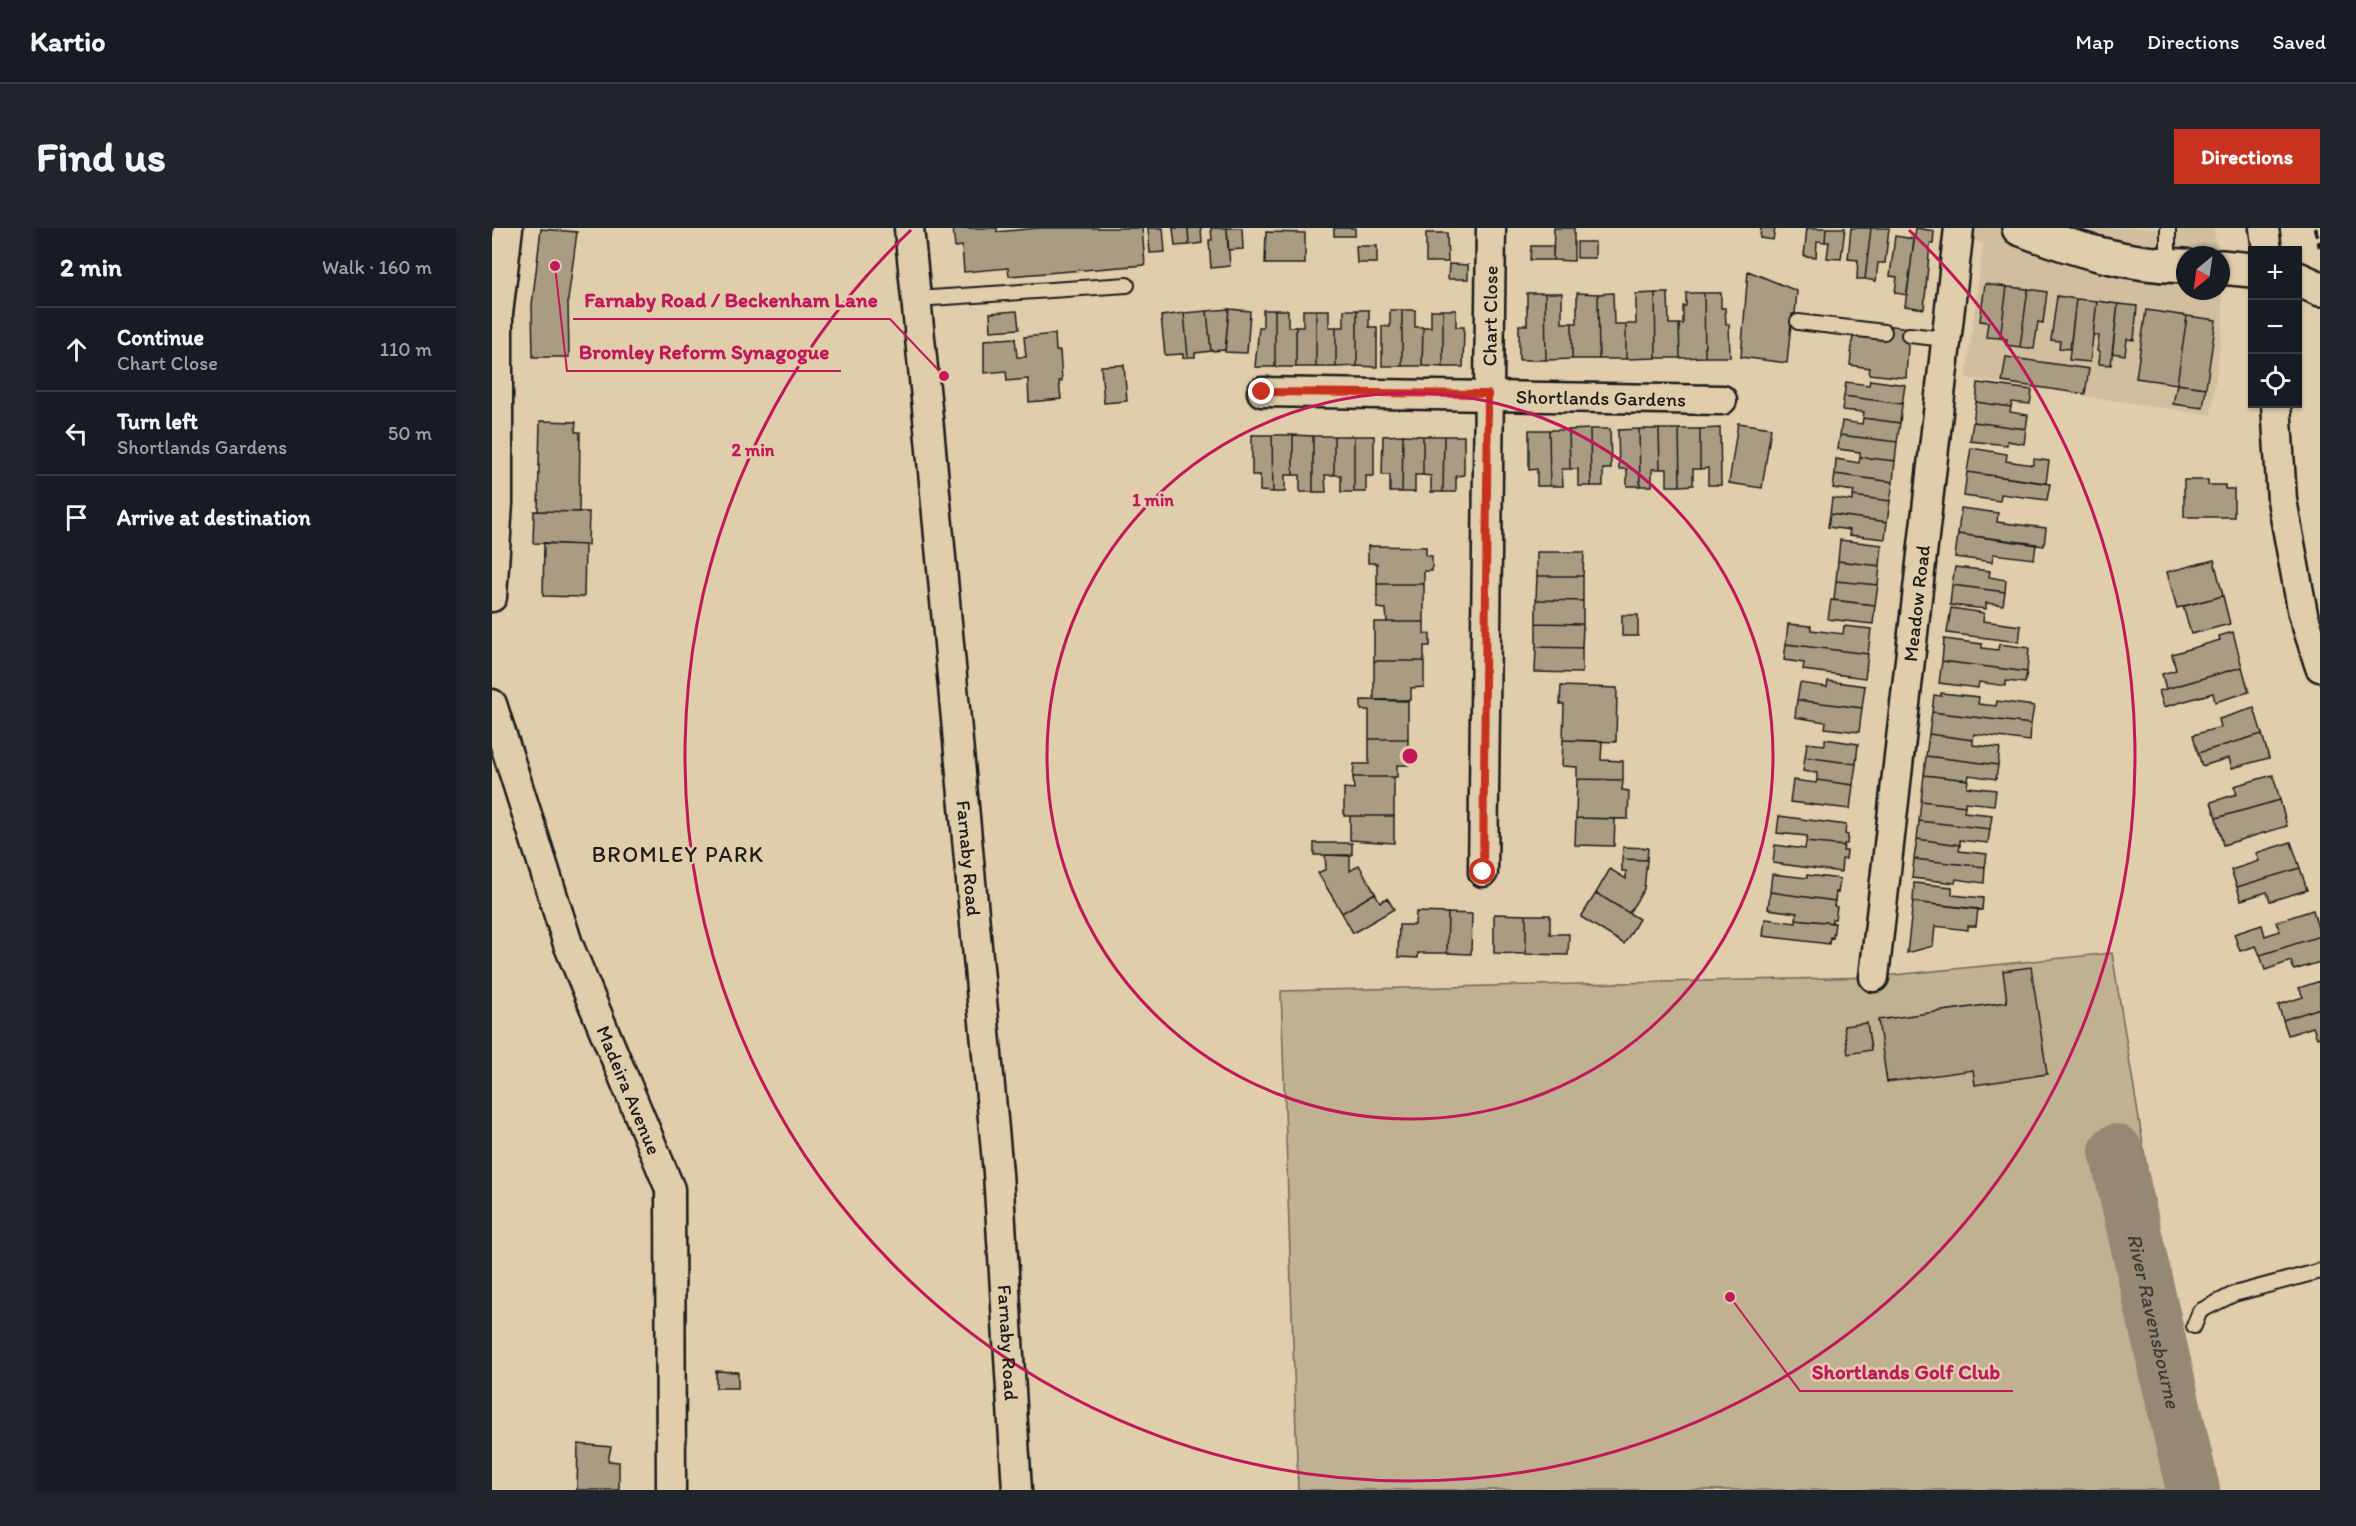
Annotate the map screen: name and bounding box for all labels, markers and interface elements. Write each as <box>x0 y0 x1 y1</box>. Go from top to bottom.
text: Kartio <box>30 24 105 58</box>
text: Map <box>2076 29 2114 54</box>
text: Directions <box>2147 29 2239 54</box>
text: Saved <box>2272 29 2326 54</box>
button: Directions <box>2174 129 2320 184</box>
text: Find us <box>36 131 166 182</box>
north arrow <box>2176 246 2230 300</box>
map controls <box>2248 246 2302 408</box>
button: + <box>2248 246 2302 300</box>
text: 2 min <box>60 251 122 283</box>
text: Walk · 160 m <box>322 255 432 279</box>
street label: Chart Close <box>1477 265 1503 367</box>
callout: Farnaby Road / Beckenham Lane <box>573 280 890 319</box>
text: Farnaby Road / Beckenham Lane <box>584 287 878 313</box>
button: − <box>2248 300 2302 354</box>
text: Continue <box>117 324 204 351</box>
callout: Bromley Reform Synagogue <box>567 332 841 371</box>
icon: ahead <box>60 333 93 366</box>
text: 110 m <box>380 337 432 361</box>
text: Bromley Reform Synagogue <box>579 339 829 365</box>
text: Chart Close <box>117 351 218 375</box>
button: locate <box>2248 354 2302 408</box>
route end <box>1248 378 1274 404</box>
street label: Shortlands Gardens <box>1516 384 1686 411</box>
text: Turn left <box>117 408 198 435</box>
icon: left <box>60 417 93 450</box>
text: 50 m <box>388 421 432 445</box>
text: Shortlands Gardens <box>117 435 287 459</box>
text: 2 min <box>732 439 775 461</box>
text: 1 min <box>1132 489 1174 511</box>
icon: arrive <box>60 501 93 534</box>
text: Arrive at destination <box>117 504 311 531</box>
street label: Meadow Road <box>1898 544 1935 663</box>
centre of rings <box>1400 746 1420 766</box>
street label: Farnaby Road <box>952 799 986 917</box>
district label: BROMLEY PARK <box>592 841 764 868</box>
route start <box>1469 858 1495 884</box>
street label: Madeira Avenue <box>591 1022 666 1158</box>
water label: River Ravensbourne <box>2123 1231 2187 1411</box>
street label: Farnaby Road <box>993 1284 1024 1402</box>
callout: Shortlands Golf Club <box>1800 1352 2013 1391</box>
text: Shortlands Golf Club <box>1812 1359 2000 1384</box>

